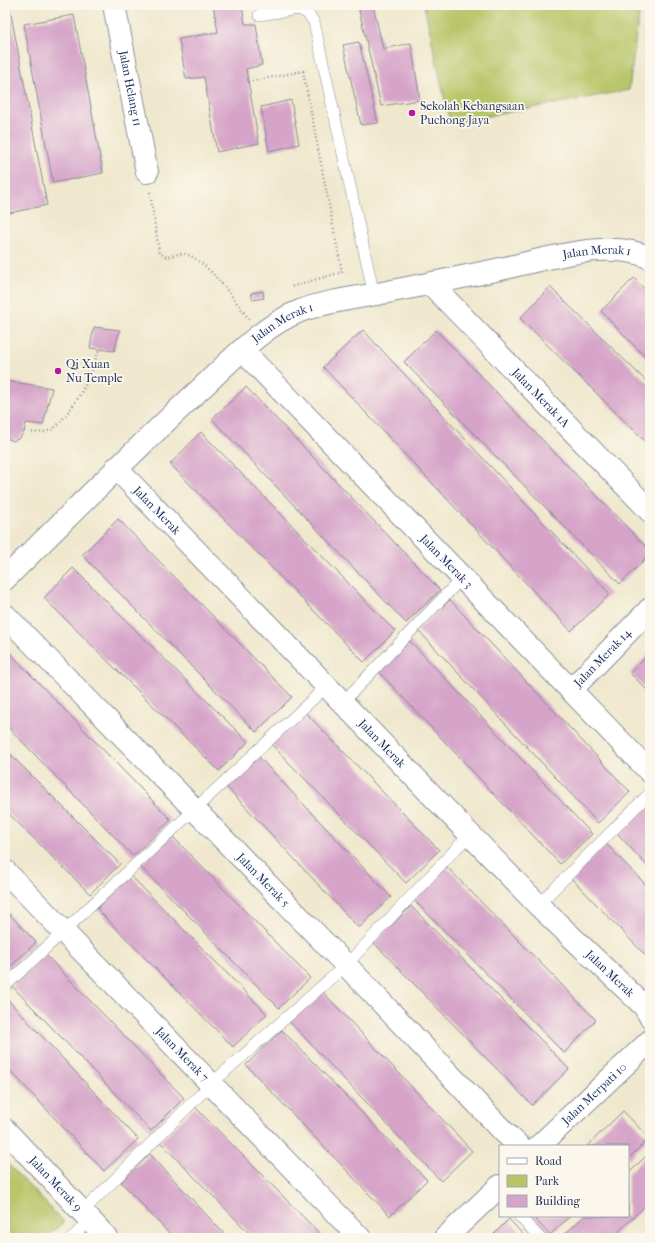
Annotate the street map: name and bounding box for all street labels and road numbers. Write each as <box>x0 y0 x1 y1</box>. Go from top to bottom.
street label: Jalan Helang 11 <box>116 48 145 127</box>
street label: Jalan Merak 1 <box>560 243 632 262</box>
street label: Jalan Merak 1 <box>248 300 315 346</box>
street label: Jalan Merak 1A <box>508 365 572 430</box>
street label: Jalan Merak <box>130 483 184 538</box>
street label: Jalan Merak 3 <box>417 531 476 591</box>
street label: Jalan Merak 14 <box>570 625 635 691</box>
street label: Jalan Merak <box>355 716 409 771</box>
street label: Jalan Merak 5 <box>233 849 293 910</box>
street label: Jalan Merak <box>582 947 638 1001</box>
street label: Jalan Merak 7 <box>152 1023 212 1085</box>
street label: Jalan Merpati 10 <box>558 1060 629 1128</box>
street label: Jalan Merak 9 <box>26 1153 85 1214</box>

